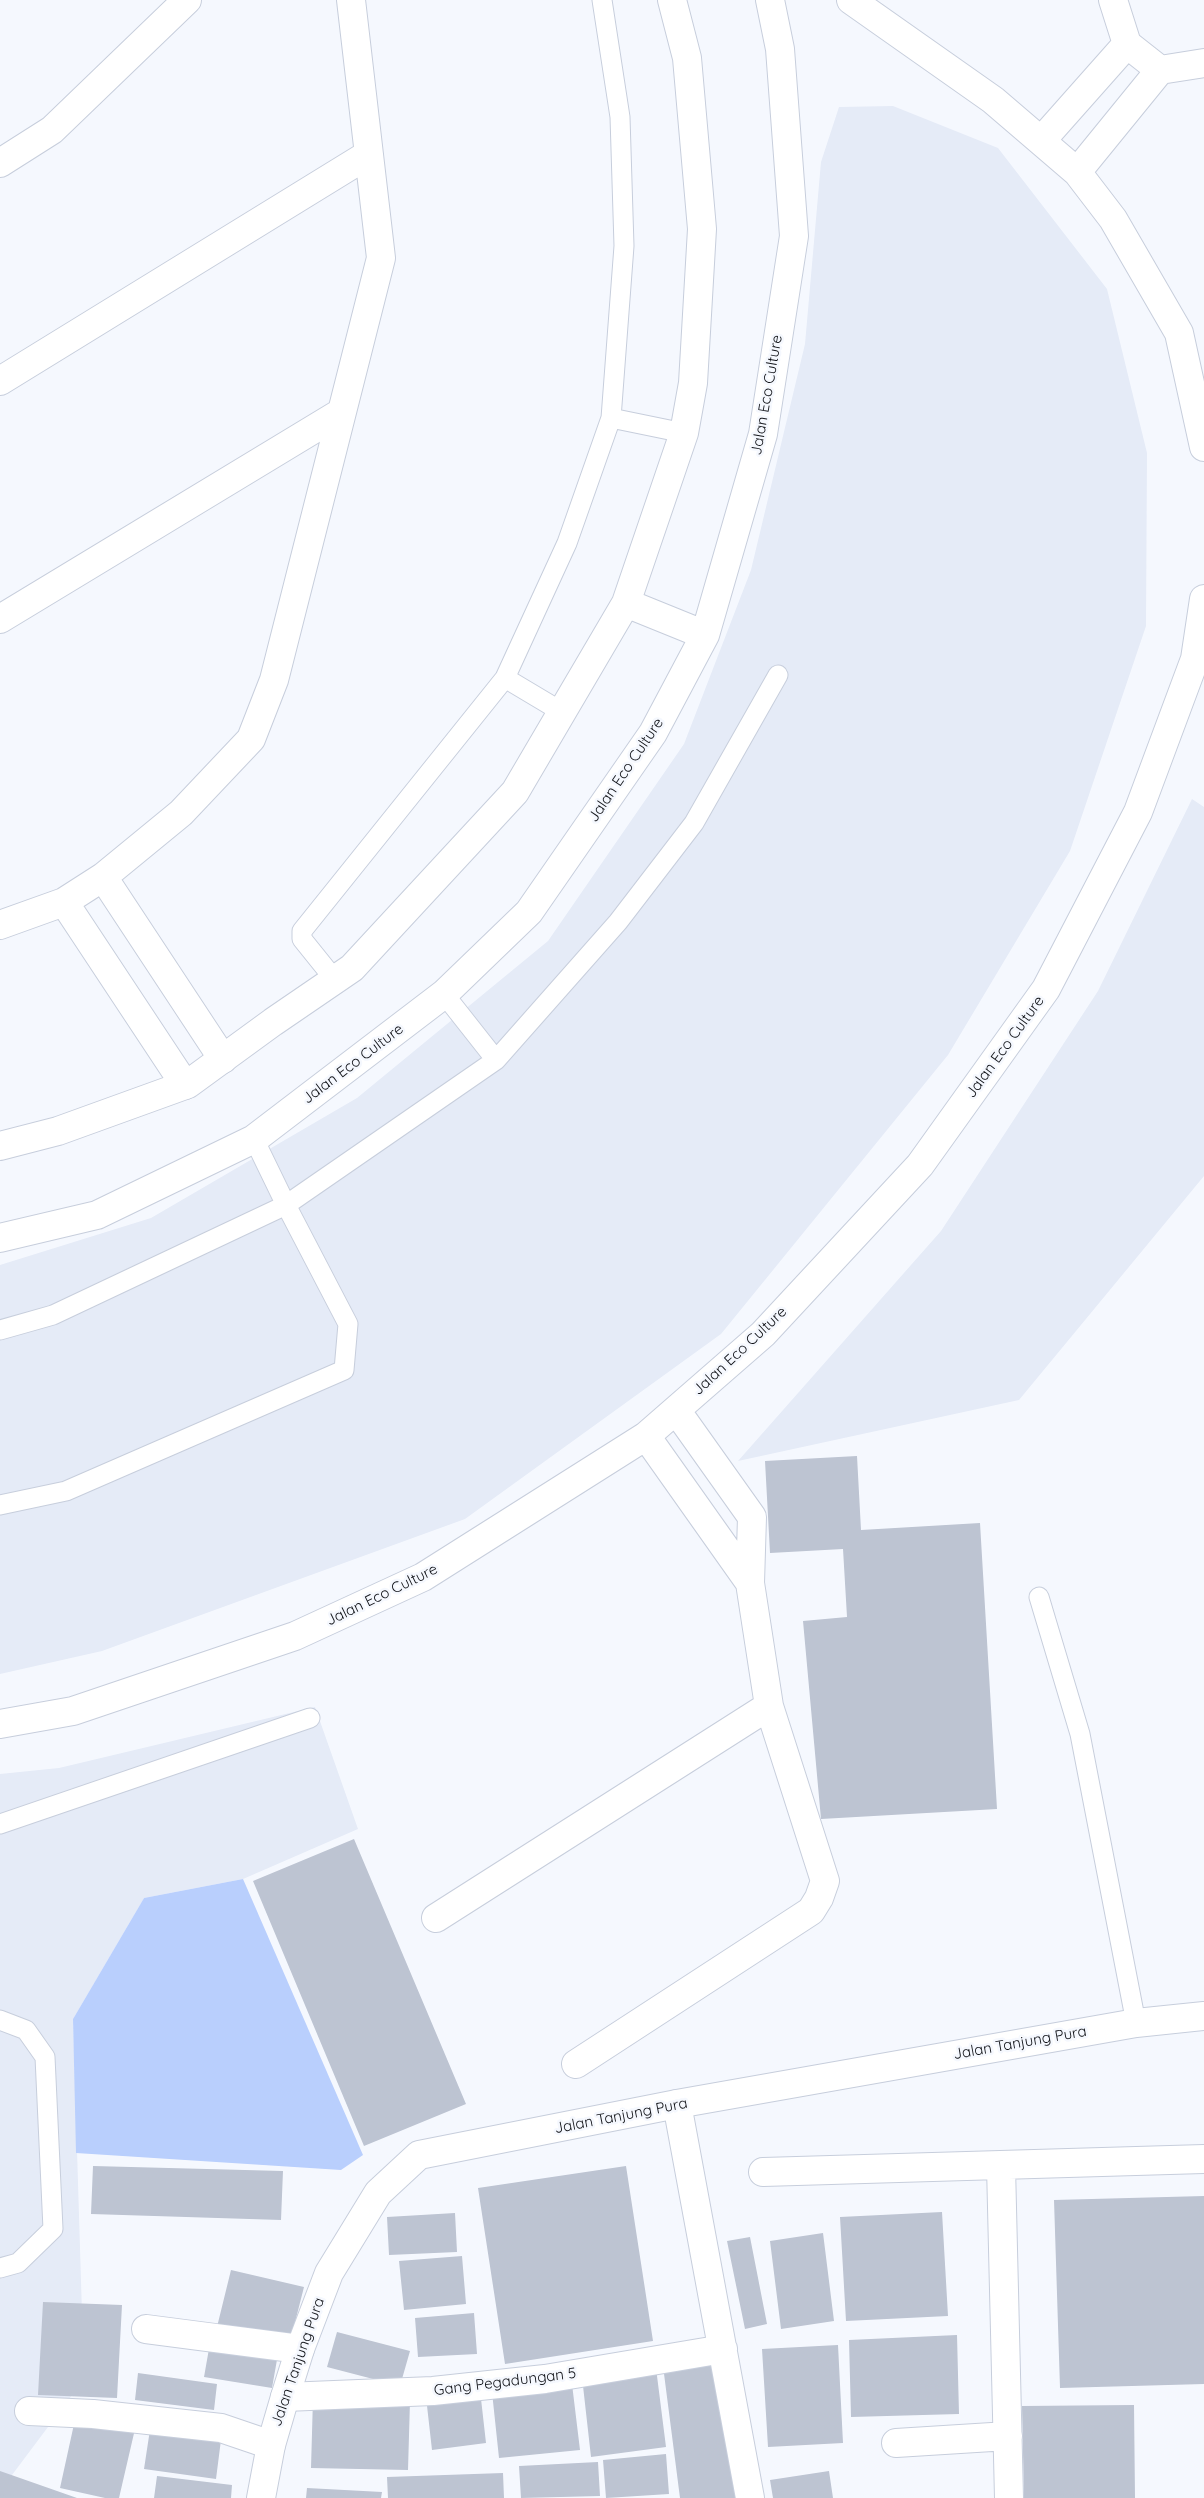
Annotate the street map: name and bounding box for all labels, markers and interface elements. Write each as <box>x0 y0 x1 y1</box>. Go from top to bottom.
street label: Jalan Eco Culture <box>748 334 786 456</box>
street label: Jalan Eco Culture <box>585 715 667 825</box>
street label: Jalan Eco Culture <box>962 993 1048 1101</box>
street label: Jalan Eco Culture <box>299 1020 407 1108</box>
street label: Jalan Eco Culture <box>689 1303 791 1399</box>
street label: Jalan Eco Culture <box>323 1560 441 1630</box>
street label: Jalan Tanjung Pura <box>952 2022 1088 2064</box>
street label: Jalan Tanjung Pura <box>553 2094 689 2138</box>
street label: Jalan Tanjung Pura <box>267 2295 329 2429</box>
street label: Gang Pegadungan 5 <box>433 2364 577 2400</box>

